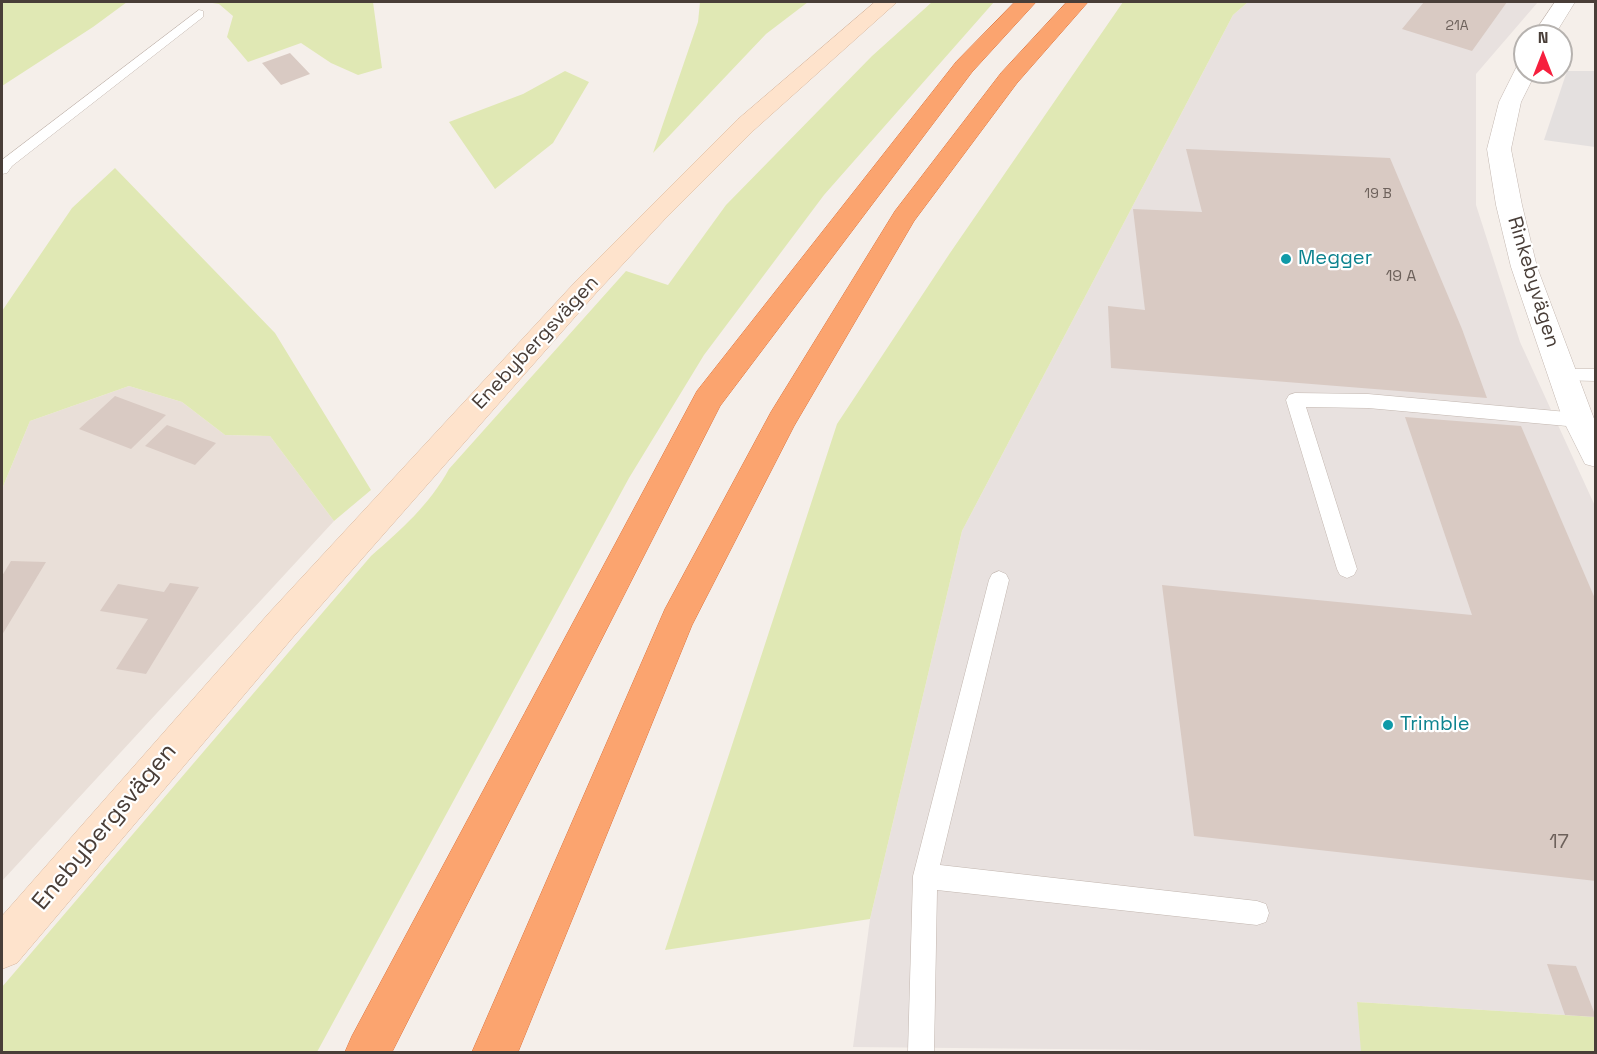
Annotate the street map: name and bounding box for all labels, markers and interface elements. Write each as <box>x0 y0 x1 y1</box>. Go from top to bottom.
house number: 21A <box>1445 18 1469 34</box>
north arrow <box>1513 24 1573 84</box>
text: N <box>1538 27 1548 48</box>
house number: 19 B <box>1364 186 1392 202</box>
street label: Rinkebyvägen <box>1502 214 1564 350</box>
place label: Megger <box>1298 247 1372 271</box>
marker: Megger <box>1279 252 1293 266</box>
house number: 19 A <box>1386 267 1416 287</box>
street label: Enebybergsvägen <box>468 271 604 415</box>
place label: Trimble <box>1400 713 1470 737</box>
marker: Trimble <box>1381 718 1395 732</box>
street label: Enebybergsvägen <box>27 738 183 916</box>
house number: 17 <box>1549 831 1569 855</box>

